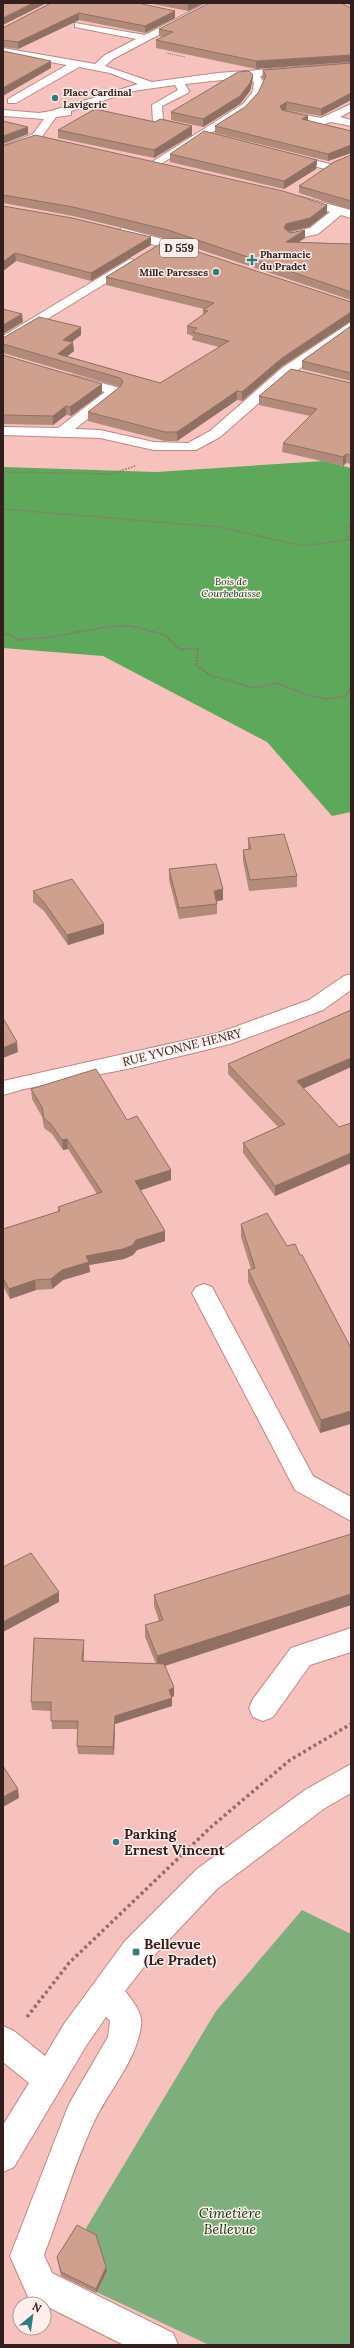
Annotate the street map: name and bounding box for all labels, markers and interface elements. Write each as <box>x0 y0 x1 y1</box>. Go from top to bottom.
place label: Place Cardinal Lavigerie <box>63 86 132 111</box>
marker: Place Cardinal Lavigerie <box>50 93 60 103</box>
road number: D 559 <box>160 239 198 257</box>
place label: Pharmacie du Pradet <box>260 248 311 273</box>
marker: Pharmacie du Pradet <box>247 255 257 265</box>
place label: Mille Paresses <box>139 266 208 279</box>
marker: Mille Paresses <box>211 267 221 277</box>
park label: Bois de Courbebaisse <box>201 575 261 600</box>
street label: RUE YVONNE HENRY <box>121 1025 244 1069</box>
place label: Parking Ernest Vincent <box>124 1825 225 1859</box>
marker: Parking Ernest Vincent <box>111 1837 121 1847</box>
place label: Bellevue (Le Pradet) <box>144 1935 216 1969</box>
marker: Bellevue (Le Pradet) <box>131 1947 141 1957</box>
park label: Cimetière Bellevue <box>199 2204 261 2238</box>
north arrow <box>12 2296 52 2336</box>
text: N <box>30 2299 44 2316</box>

